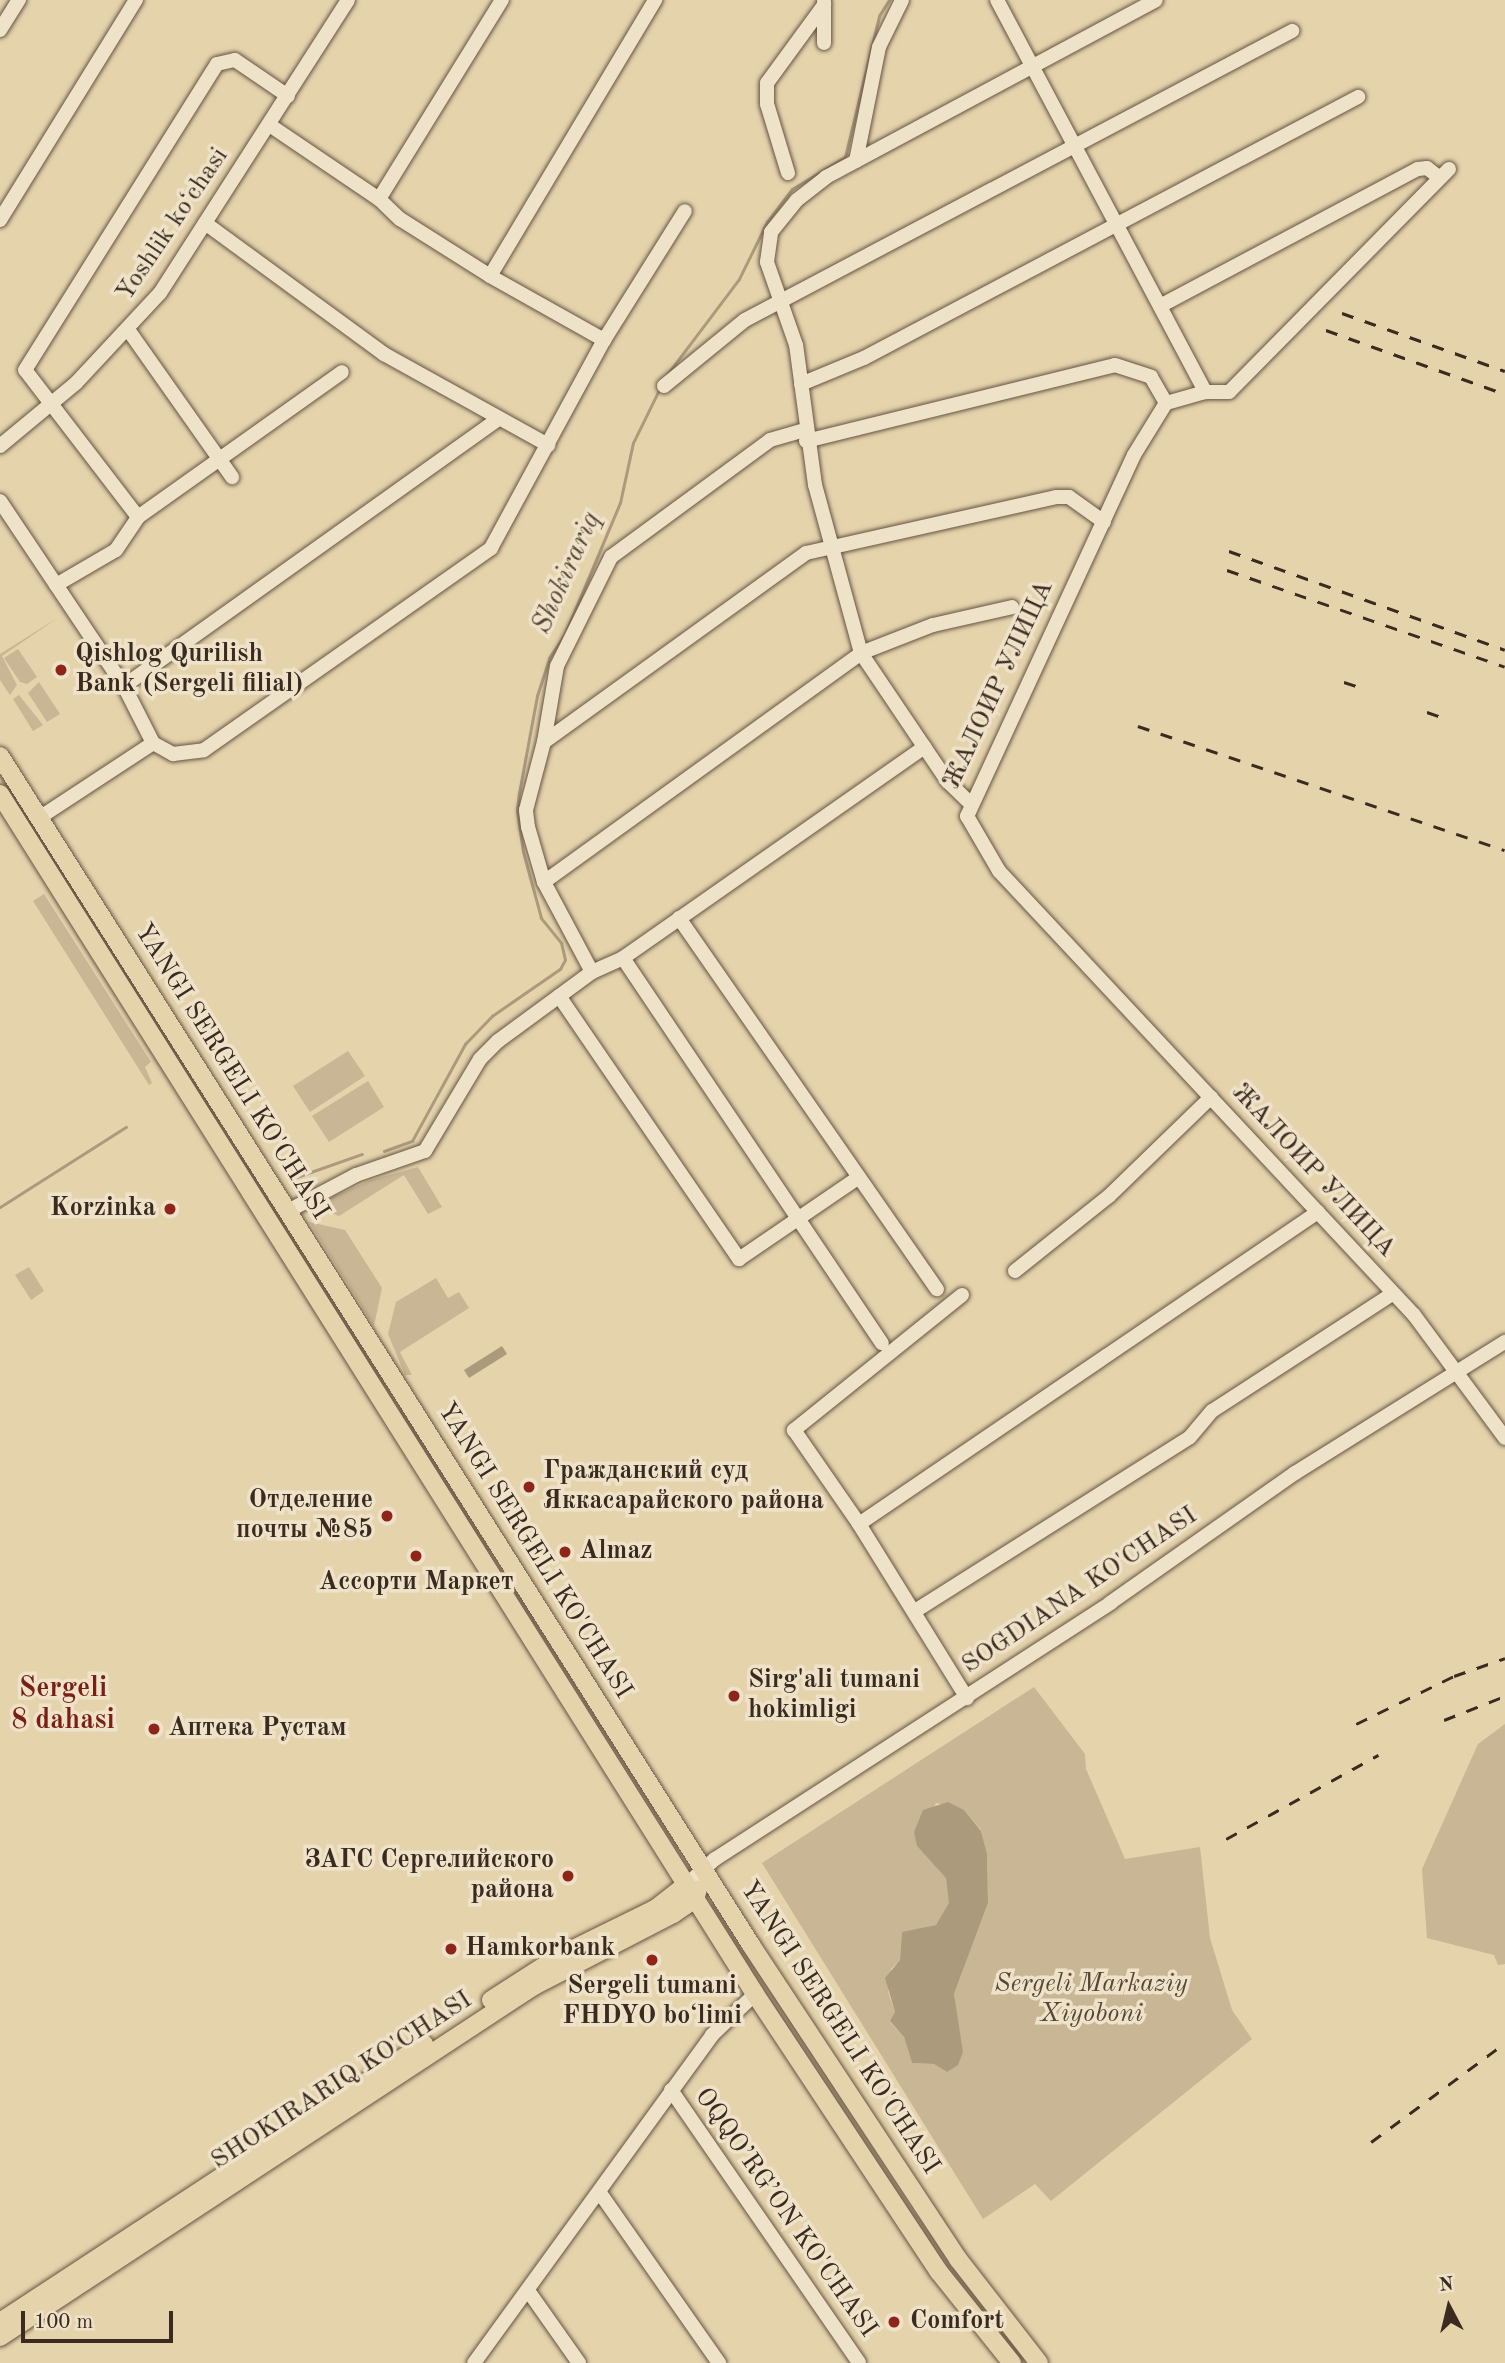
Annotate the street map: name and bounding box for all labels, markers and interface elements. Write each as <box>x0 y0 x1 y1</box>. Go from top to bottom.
street label: Yoshlik koʻchasi <box>110 142 236 308</box>
water label: Shokirariq <box>525 507 609 639</box>
street label: ЖАЛОИР УЛИЦА <box>937 576 1061 794</box>
place label: Qishlog Qurilish Bank (Sergeli filial) <box>75 639 303 700</box>
marker: Qishlog Qurilish Bank (Sergeli filial) <box>53 662 69 678</box>
street label: YANGI SERGELI KO'CHASI <box>127 918 335 1226</box>
street label: ЖАЛОИР УЛИЦА <box>1224 1077 1402 1265</box>
place label: Korzinka <box>50 1193 156 1225</box>
marker: Korzinka <box>162 1201 178 1217</box>
street label: YANGI SERGELI KO'CHASI <box>430 1397 638 1705</box>
place label: Гражданский суд Яккасарайского района <box>543 1456 824 1518</box>
marker: Гражданский суд Яккасарайского района <box>521 1479 537 1495</box>
place label: Отделение почты №85 <box>236 1485 373 1546</box>
street label: SOGDIANA KO'CHASI <box>956 1501 1204 1681</box>
marker: Отделение почты №85 <box>379 1508 395 1524</box>
place label: Almaz <box>579 1536 653 1568</box>
marker: Almaz <box>557 1544 573 1560</box>
marker: Ассорти Маркет <box>408 1548 424 1564</box>
place label: Ассорти Маркет <box>319 1567 513 1599</box>
place label: Sirg'ali tumani hokimligi <box>748 1665 920 1726</box>
district label: Sergeli 8 dahasi <box>11 1672 115 1738</box>
marker: Sirg'ali tumani hokimligi <box>726 1688 742 1704</box>
place label: Аптека Рустам <box>168 1713 347 1745</box>
marker: Аптека Рустам <box>146 1721 162 1737</box>
place label: ЗАГС Сергелийского района <box>304 1845 554 1906</box>
marker: ЗАГС Сергелийского района <box>560 1868 576 1884</box>
street label: YANGI SERGELI KO'CHASI <box>732 1875 946 2181</box>
place label: Hamkorbank <box>465 1933 615 1965</box>
marker: Hamkorbank <box>443 1941 459 1957</box>
marker: Sergeli tumani FHDYO boʻlimi <box>644 1952 660 1968</box>
park label: Sergeli Markaziy Xiyoboni <box>994 1969 1188 2030</box>
place label: Sergeli tumani FHDYO boʻlimi <box>562 1971 742 2032</box>
street label: SHOKIRARIQ KO'CHASI <box>206 1985 478 2177</box>
street label: OQQO’RG’ON KO'CHASI <box>687 2082 883 2344</box>
north arrow <box>1414 2272 1484 2342</box>
text: N <box>1438 2275 1455 2296</box>
scale bar <box>24 2296 177 2340</box>
place label: Comfort <box>910 2306 1004 2338</box>
text: 100 m <box>34 2312 93 2333</box>
marker: Comfort <box>884 2312 904 2332</box>

